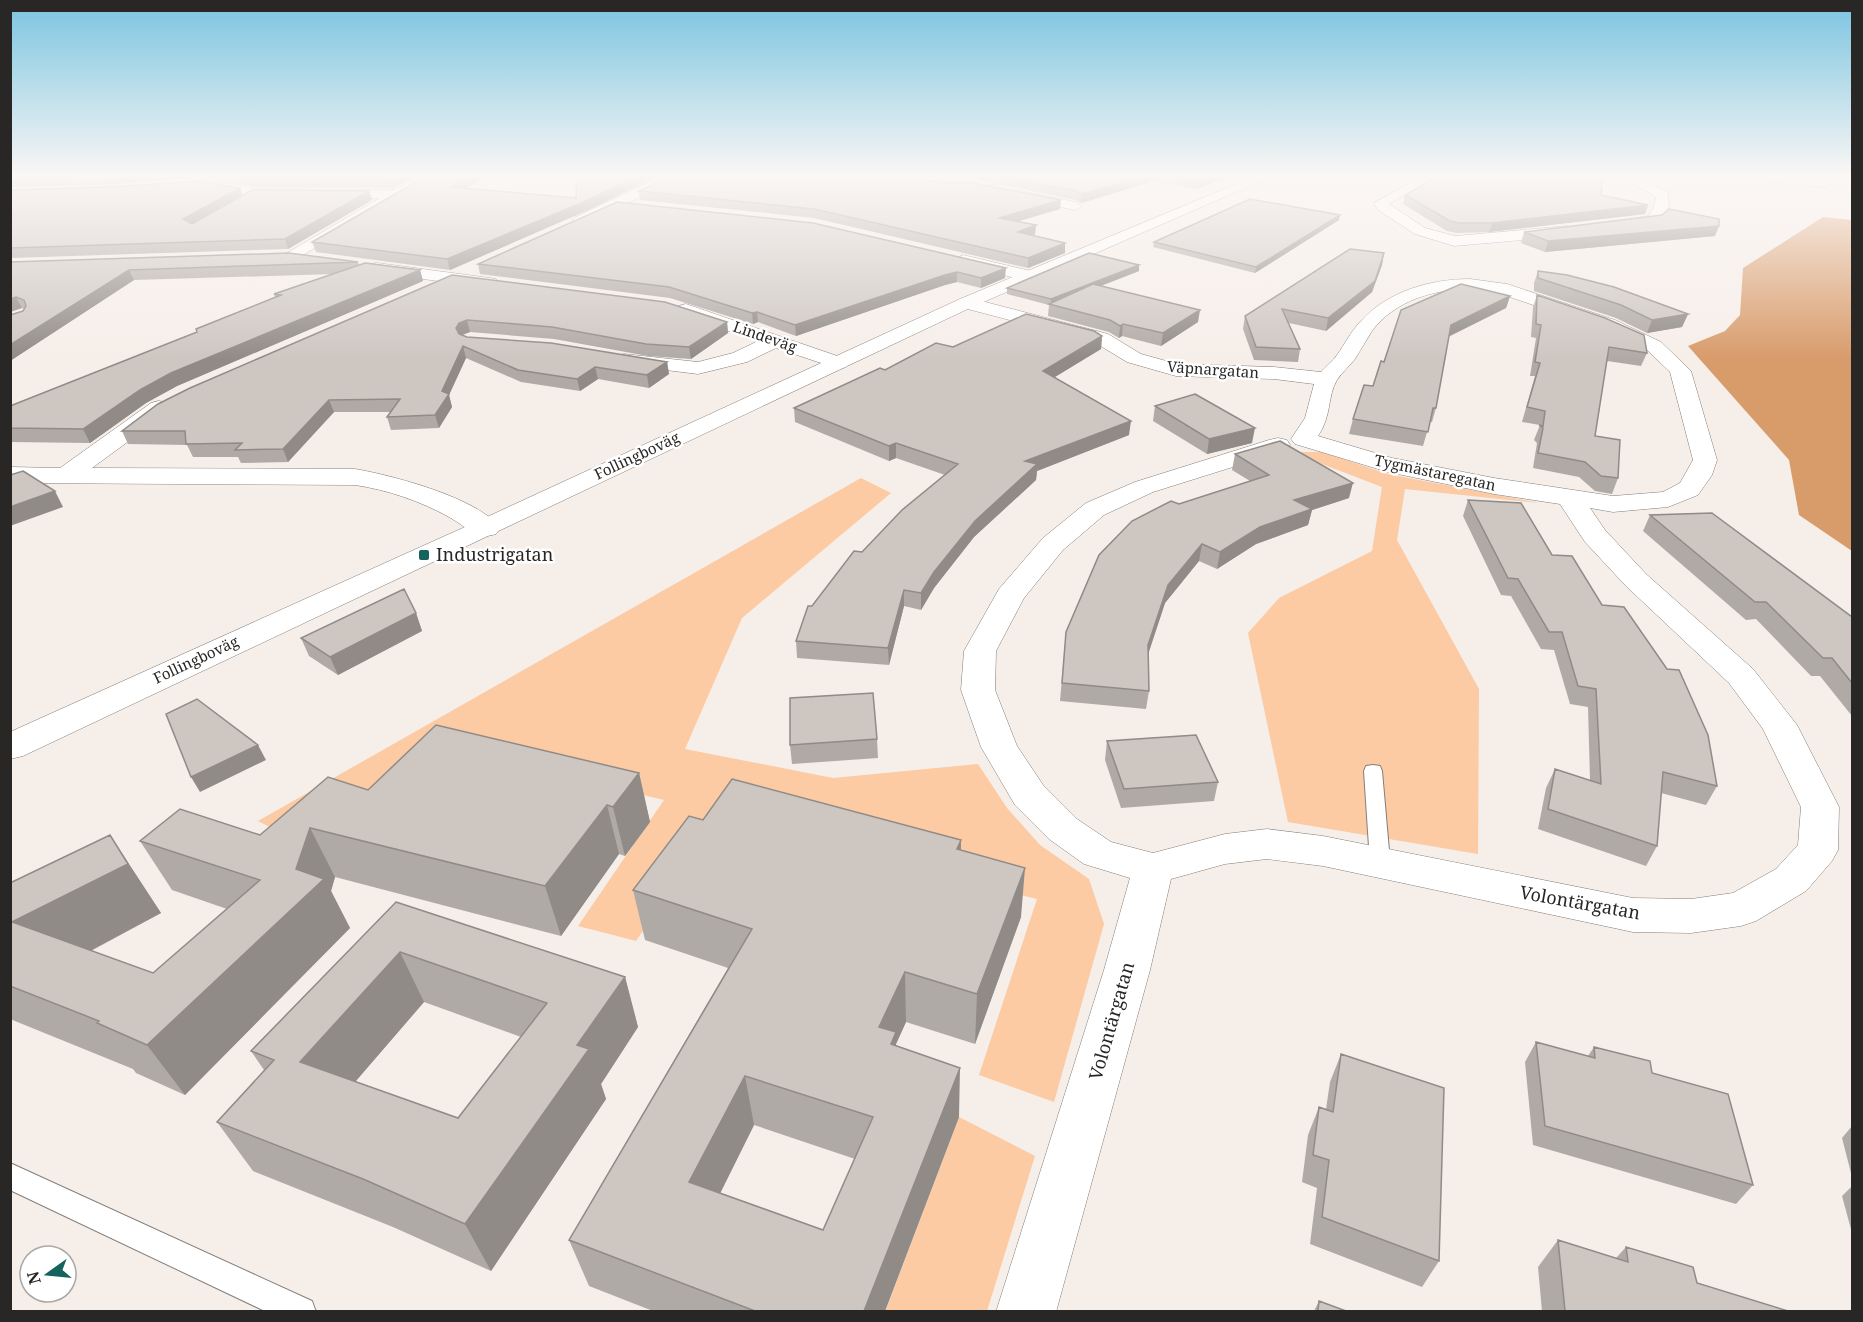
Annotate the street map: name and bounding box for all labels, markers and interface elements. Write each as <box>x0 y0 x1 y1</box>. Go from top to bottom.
street label: Lindeväg <box>731 316 800 356</box>
street label: Väpnargatan <box>1166 356 1260 382</box>
street label: Follingboväg <box>591 427 682 484</box>
street label: Tygmästaregatan <box>1373 449 1498 495</box>
place label: Industrigatan <box>436 542 554 566</box>
marker: Industrigatan <box>417 548 431 562</box>
street label: Follingboväg <box>150 631 241 688</box>
street label: Volontärgatan <box>1518 880 1643 924</box>
street label: Volontärgatan <box>1083 958 1139 1083</box>
north arrow <box>18 1244 78 1304</box>
text: N <box>21 1269 46 1287</box>

